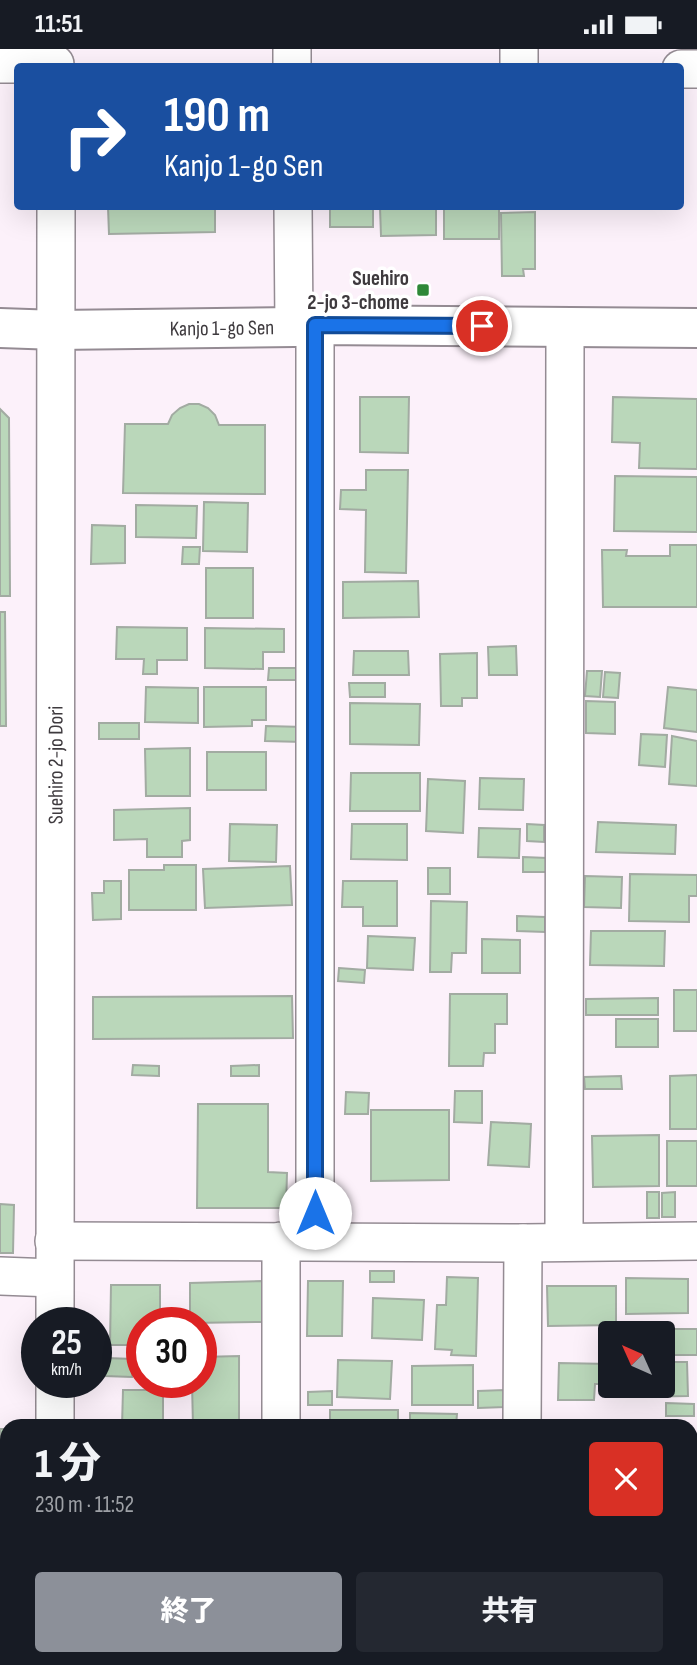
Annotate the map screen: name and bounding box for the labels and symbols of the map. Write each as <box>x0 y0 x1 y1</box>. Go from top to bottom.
place label: Suehiro 2-jo 3-chome <box>307 266 409 315</box>
marker: Suehiro 2-jo 3-chome <box>415 282 431 298</box>
pin <box>452 296 512 356</box>
street label: Kanjo 1-go Sen <box>169 315 274 341</box>
street label: Suehiro 2-jo Dori <box>43 706 68 824</box>
position arrow <box>278 1176 352 1250</box>
speed limit sign: 30 <box>126 1307 217 1398</box>
north arrow <box>598 1321 676 1398</box>

